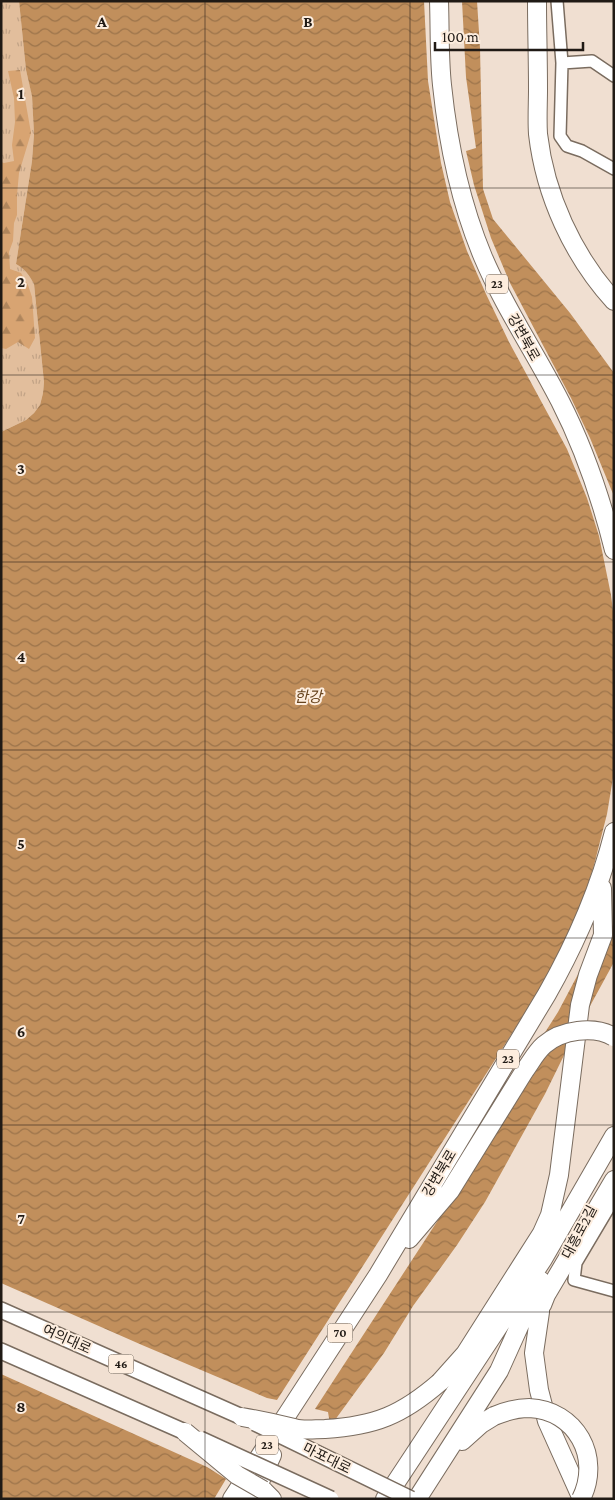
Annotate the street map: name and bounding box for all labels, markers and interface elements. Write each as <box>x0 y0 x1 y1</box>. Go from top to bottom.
text: A <box>96 13 107 30</box>
text: B <box>303 13 313 30</box>
scale bar <box>435 20 582 52</box>
text: 100 m <box>442 29 479 45</box>
text: 1 <box>18 85 24 102</box>
text: 2 <box>17 273 25 290</box>
road number: 23 <box>486 274 508 294</box>
street label: 강변북로 <box>505 311 544 364</box>
text: 3 <box>17 460 25 477</box>
text: 4 <box>17 648 26 665</box>
water label: 한강 <box>294 689 324 705</box>
text: 5 <box>17 835 25 852</box>
text: 6 <box>17 1023 25 1040</box>
road number: 23 <box>497 1050 519 1068</box>
street label: 강변북로 <box>419 1147 459 1199</box>
street label: 대흥로2길 <box>558 1203 600 1261</box>
text: 7 <box>17 1210 25 1227</box>
street label: 여의대로 <box>40 1321 94 1357</box>
road number: 70 <box>328 1324 352 1342</box>
road number: 46 <box>108 1355 134 1374</box>
text: 8 <box>16 1398 26 1415</box>
road number: 23 <box>256 1436 278 1454</box>
street label: 마포대로 <box>300 1440 354 1477</box>

